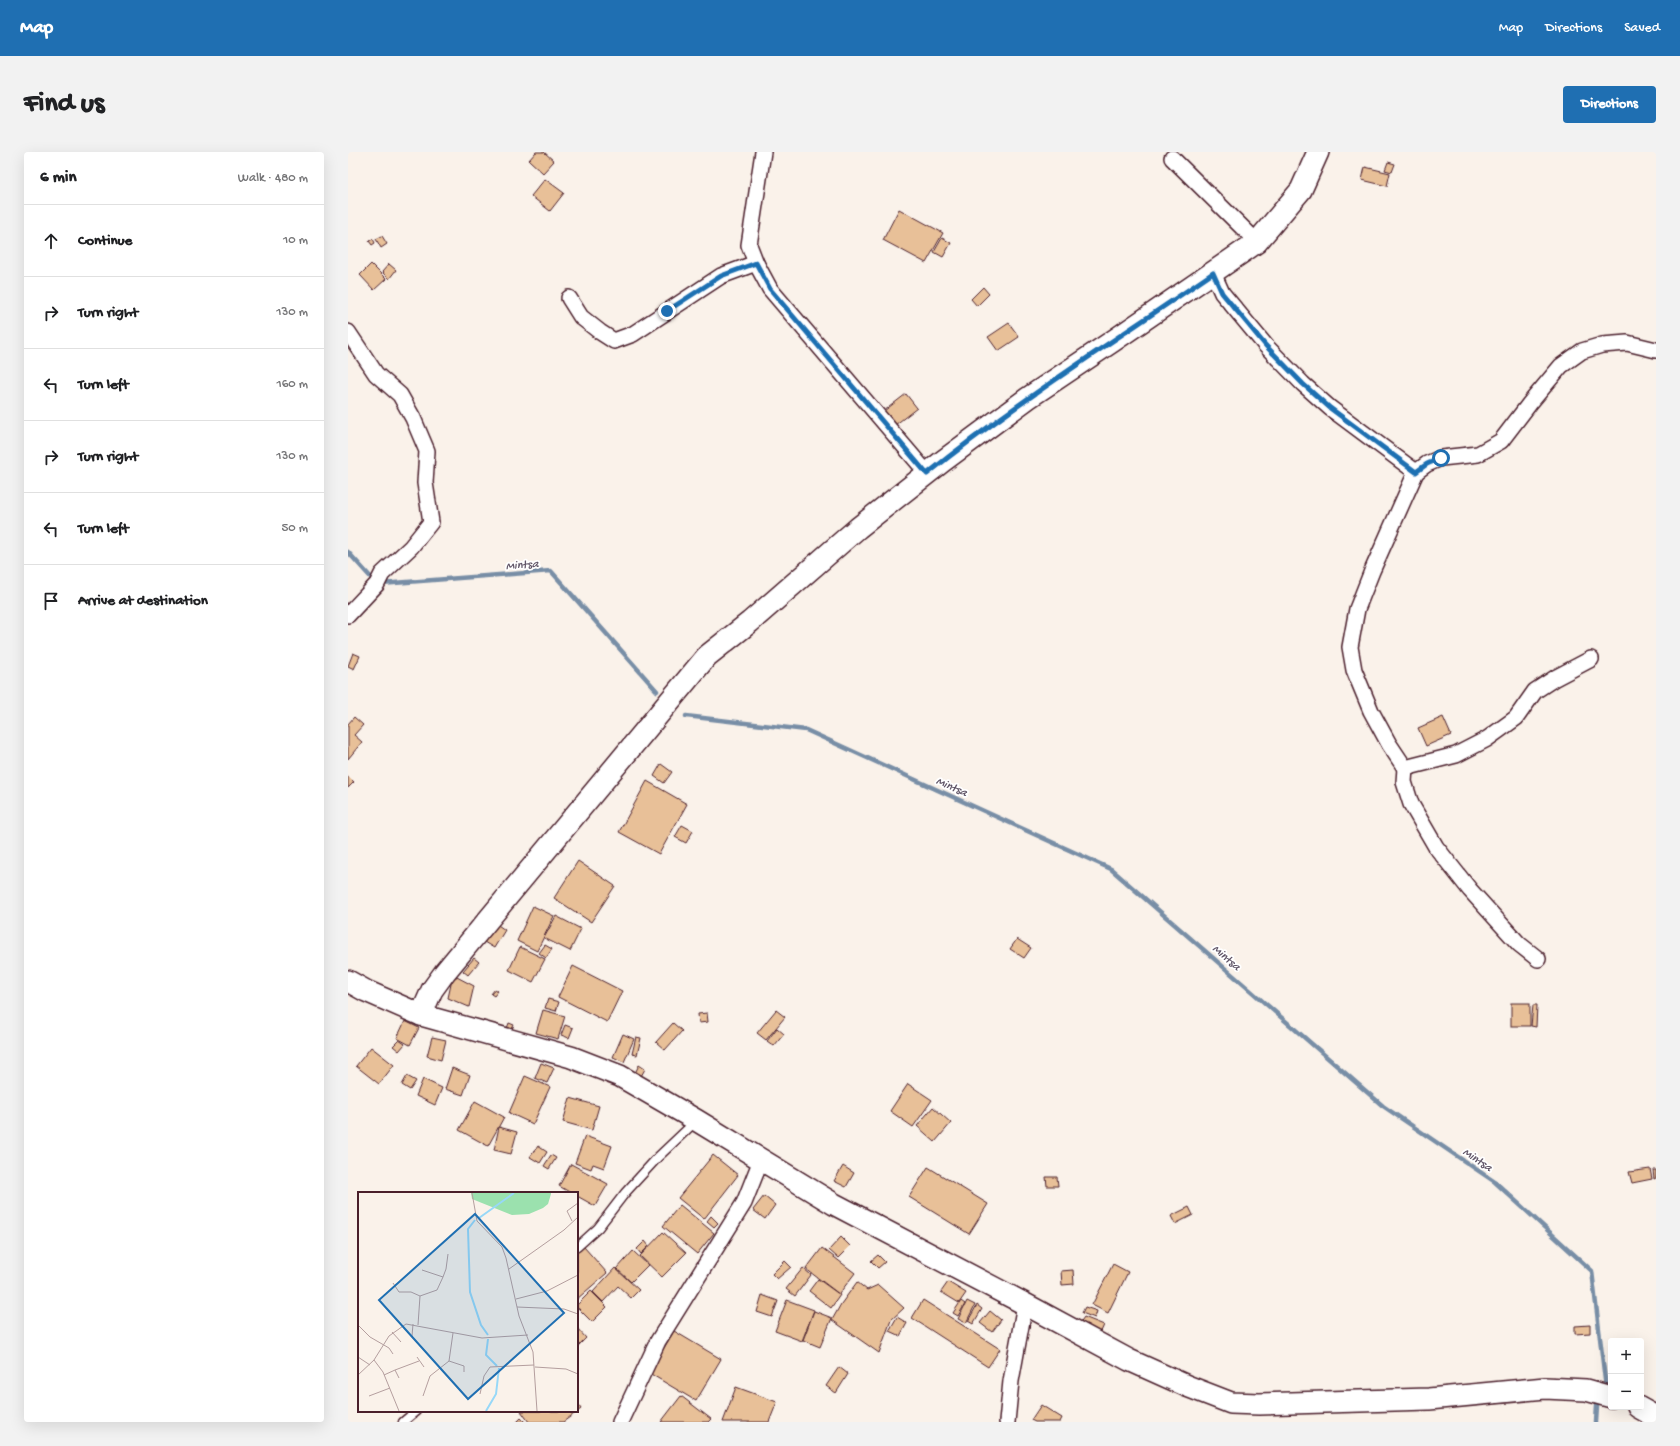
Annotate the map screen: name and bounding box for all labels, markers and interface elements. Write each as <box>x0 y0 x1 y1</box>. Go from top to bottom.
text: Map <box>20 17 53 40</box>
text: Map <box>1499 20 1523 37</box>
text: Directions <box>1545 20 1602 37</box>
text: Saved <box>1624 20 1660 37</box>
button: Directions <box>1563 86 1656 123</box>
text: Find us <box>24 88 104 121</box>
text: 6 min <box>40 168 76 188</box>
text: Walk · 480 m <box>238 171 308 186</box>
icon: ahead <box>40 230 62 252</box>
text: Continue <box>78 232 132 250</box>
text: 10 m <box>283 233 308 248</box>
icon: right <box>40 302 62 324</box>
route end <box>658 302 676 320</box>
text: Turn right <box>78 304 138 322</box>
text: 130 m <box>276 305 308 320</box>
icon: left <box>40 374 62 396</box>
text: Turn left <box>78 376 129 394</box>
text: 160 m <box>276 377 308 392</box>
icon: right <box>40 446 62 468</box>
text: Turn right <box>78 448 138 466</box>
text: 130 m <box>276 449 308 464</box>
route start <box>1432 449 1450 467</box>
icon: left <box>40 518 62 540</box>
text: Turn left <box>78 520 129 538</box>
text: 50 m <box>281 521 308 536</box>
water label: Mintsa <box>505 558 540 574</box>
icon: arrive <box>40 590 62 612</box>
text: Arrive at destination <box>78 592 208 610</box>
water label: Mintsa <box>933 775 970 801</box>
water label: Mintsa <box>1209 943 1244 975</box>
water label: Mintsa <box>1459 1146 1495 1176</box>
inset map <box>358 1192 578 1412</box>
map controls <box>1608 1338 1644 1410</box>
button: + <box>1608 1338 1644 1374</box>
button: − <box>1608 1374 1644 1410</box>

